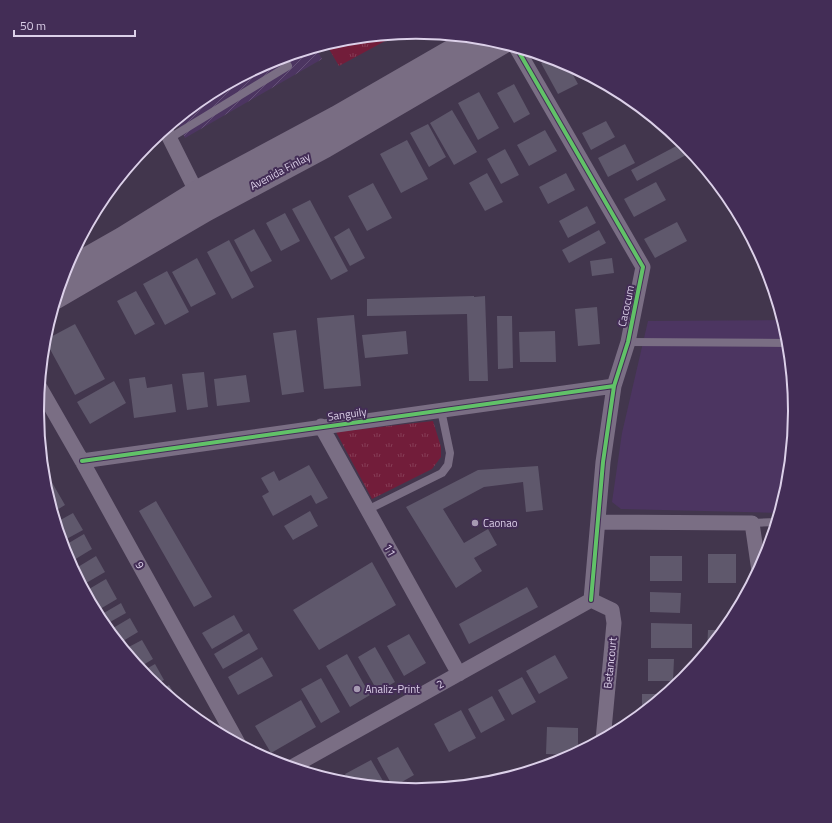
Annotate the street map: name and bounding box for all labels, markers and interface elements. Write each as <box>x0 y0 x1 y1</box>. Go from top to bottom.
scale bar <box>14 12 135 38</box>
text: 50 m <box>20 16 46 35</box>
street label: Avenida Finlay <box>247 148 314 194</box>
street label: Cacocum <box>614 284 638 328</box>
street label: Sanguily <box>327 403 368 425</box>
place label: Caonao <box>483 515 518 531</box>
marker: Caonao <box>470 518 480 528</box>
street label: 11 <box>380 541 400 559</box>
street label: 9 <box>132 558 148 572</box>
street label: Betancourt <box>599 636 621 690</box>
street label: 2 <box>433 676 447 692</box>
place label: Analiz-Print <box>365 681 420 697</box>
marker: Analiz-Print <box>352 684 362 694</box>

